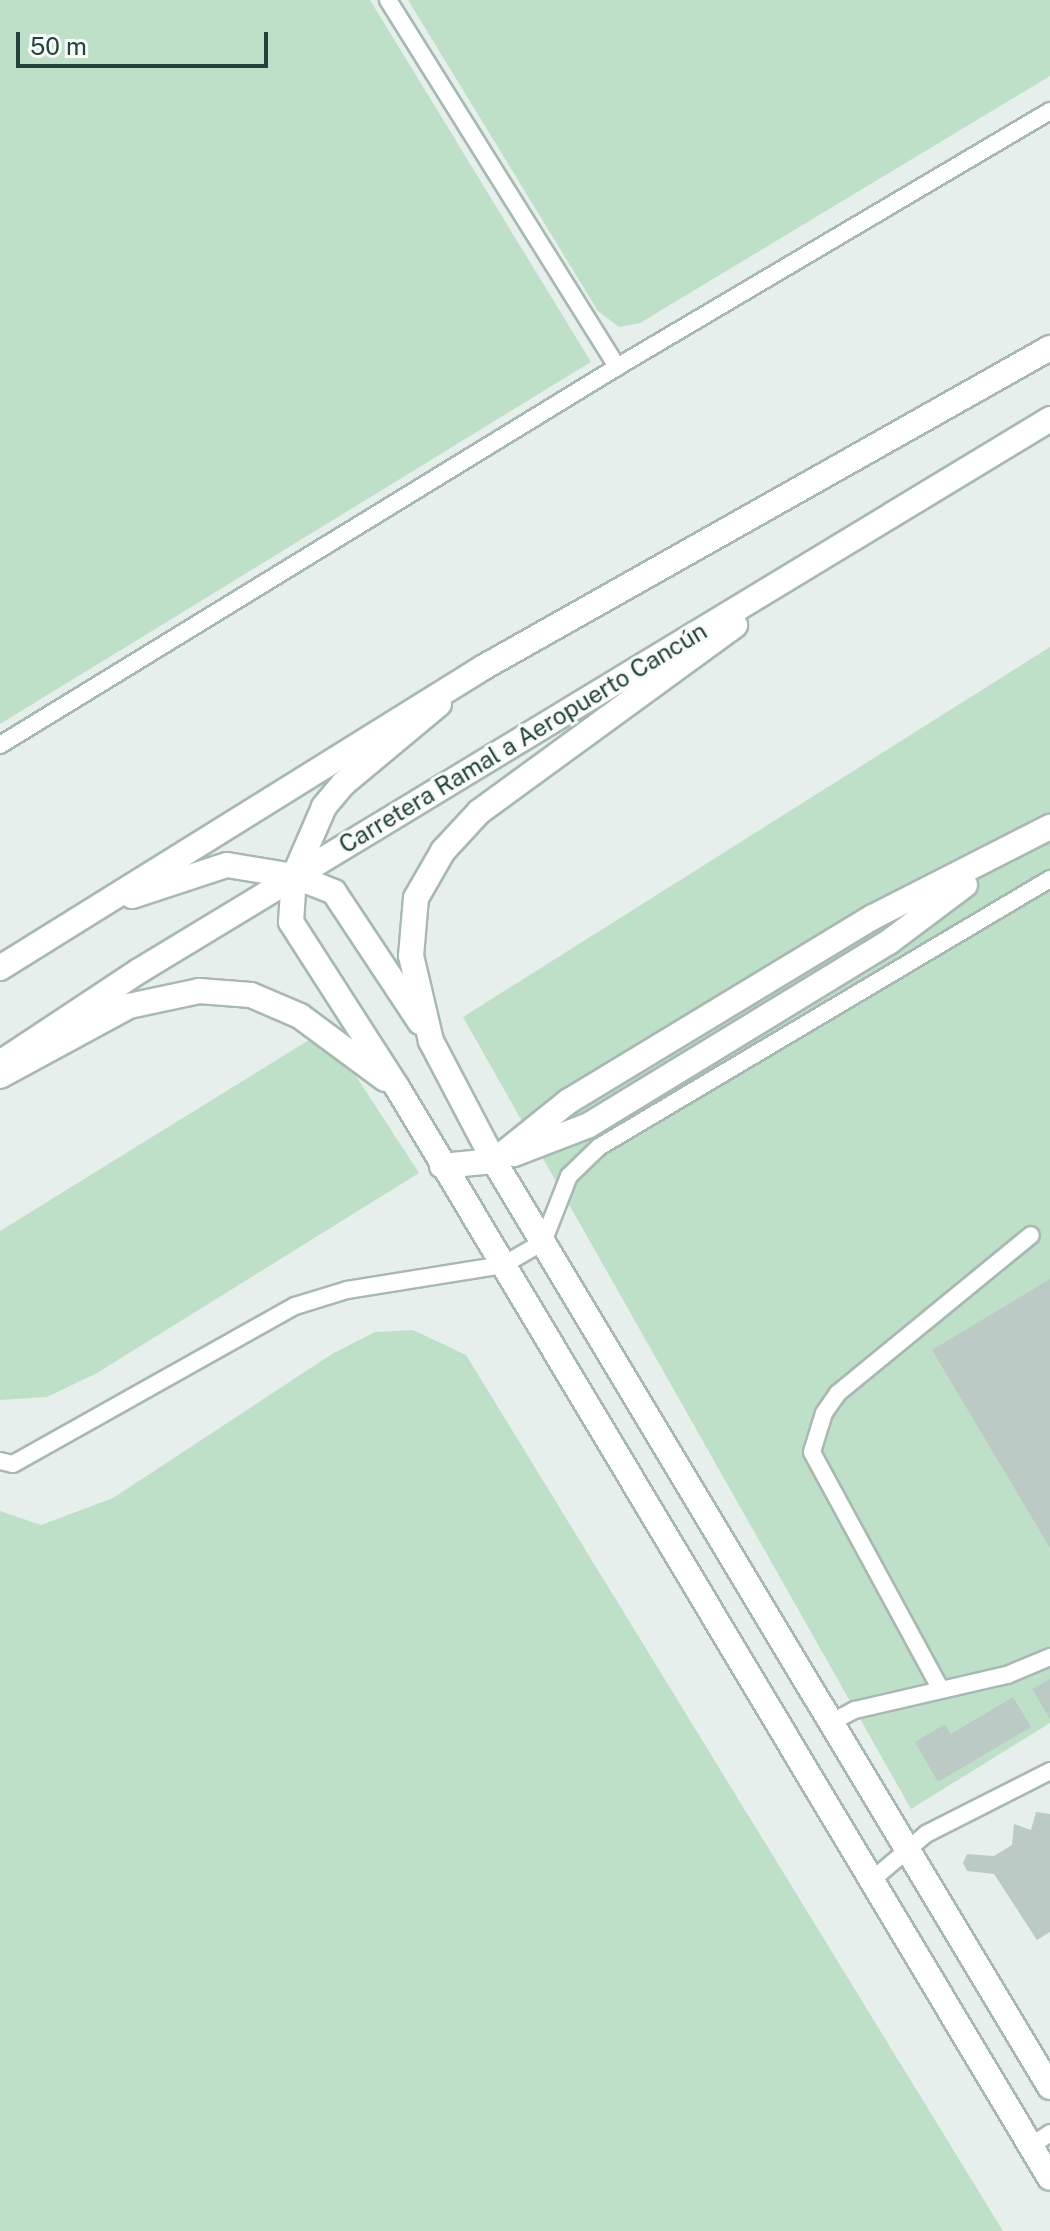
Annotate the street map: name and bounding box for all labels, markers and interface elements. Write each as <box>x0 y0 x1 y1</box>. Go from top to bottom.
scale bar <box>20 16 272 66</box>
text: 50 m <box>30 32 87 60</box>
street label: Carretera Ramal a Aeropuerto Cancún <box>334 616 712 860</box>

